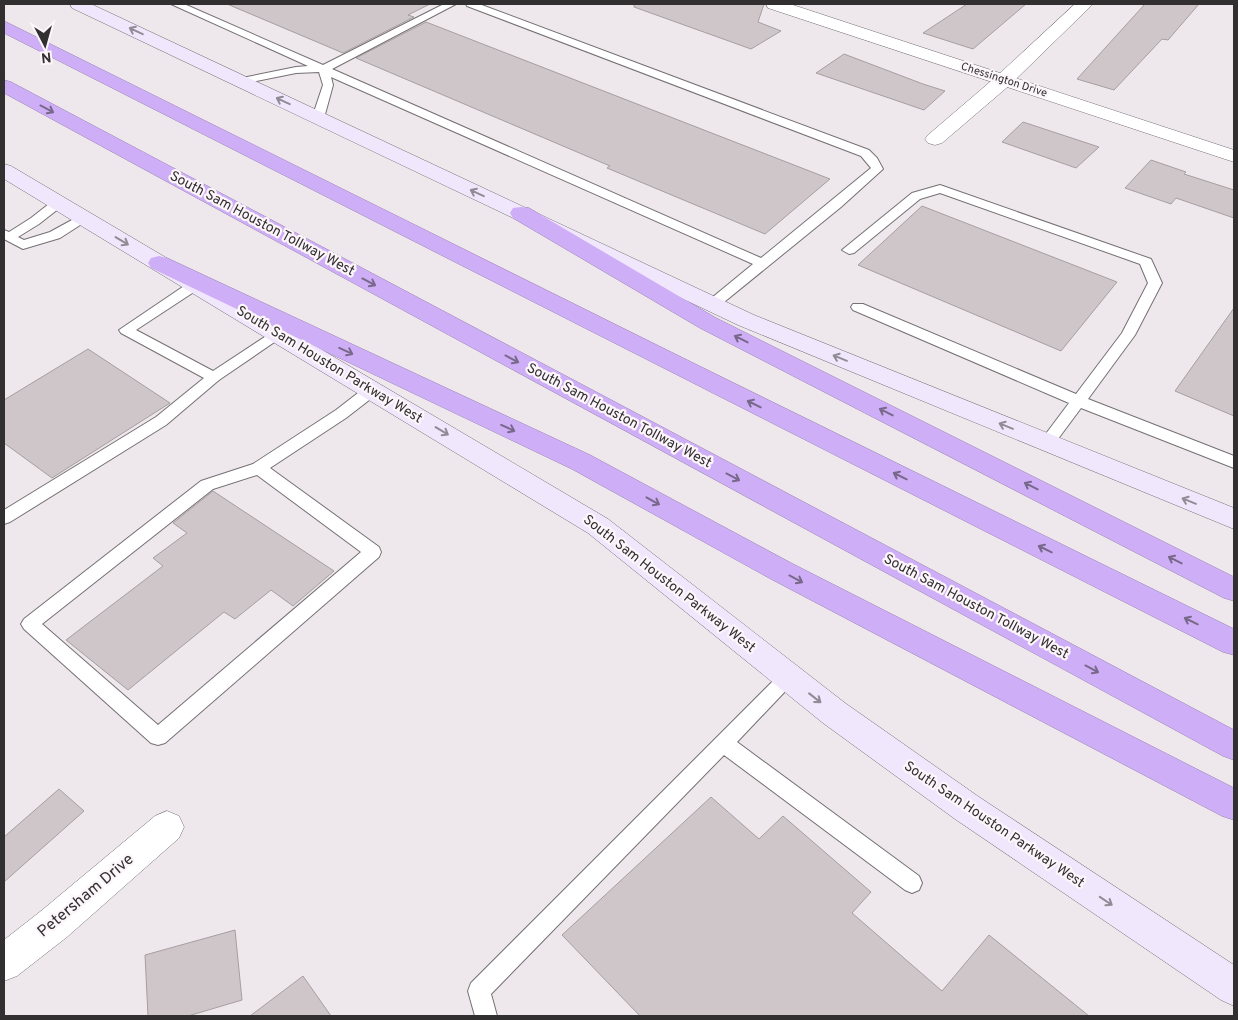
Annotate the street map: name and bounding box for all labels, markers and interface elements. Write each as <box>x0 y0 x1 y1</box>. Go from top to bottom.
north arrow <box>20 20 70 70</box>
one-way arrow <box>129 26 144 35</box>
text: N <box>40 47 52 65</box>
street label: Chessington Drive <box>959 59 1049 101</box>
one-way arrow <box>276 95 291 105</box>
one-way arrow <box>39 104 54 114</box>
street label: South Sam Houston Tollway West <box>167 168 357 280</box>
one-way arrow <box>470 187 485 197</box>
one-way arrow <box>114 236 128 246</box>
one-way arrow <box>361 278 376 287</box>
street label: South Sam Houston Parkway West <box>233 303 425 427</box>
one-way arrow <box>733 334 748 344</box>
one-way arrow <box>338 347 353 356</box>
one-way arrow <box>833 353 848 363</box>
one-way arrow <box>505 354 520 364</box>
street label: South Sam Houston Tollway West <box>524 360 714 472</box>
one-way arrow <box>747 399 762 408</box>
one-way arrow <box>879 407 894 416</box>
one-way arrow <box>999 421 1014 431</box>
one-way arrow <box>501 423 516 433</box>
one-way arrow <box>434 427 448 437</box>
one-way arrow <box>892 471 907 481</box>
one-way arrow <box>725 472 740 482</box>
one-way arrow <box>1023 481 1038 491</box>
one-way arrow <box>646 496 661 506</box>
one-way arrow <box>1182 496 1197 505</box>
street label: South Sam Houston Parkway West <box>579 511 759 657</box>
one-way arrow <box>1038 544 1053 553</box>
street label: South Sam Houston Tollway West <box>881 551 1071 663</box>
one-way arrow <box>1168 555 1183 565</box>
one-way arrow <box>788 575 803 584</box>
one-way arrow <box>1183 616 1198 626</box>
one-way arrow <box>1084 665 1099 674</box>
one-way arrow <box>808 693 822 703</box>
street label: South Sam Houston Parkway West <box>901 758 1087 892</box>
street label: Petersham Drive <box>34 850 138 942</box>
one-way arrow <box>1099 896 1113 906</box>

